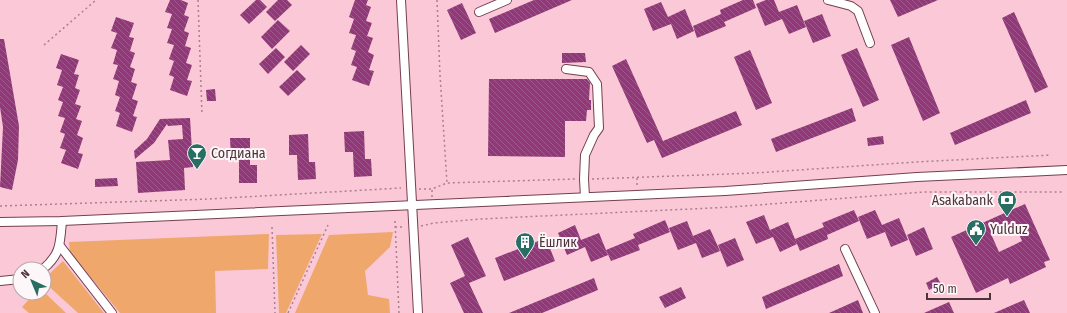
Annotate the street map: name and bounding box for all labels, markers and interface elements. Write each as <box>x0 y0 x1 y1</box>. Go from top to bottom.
bar icon: Согдиана <box>186 142 208 170</box>
place label: Согдиана <box>211 145 266 162</box>
bank icon: Asakabank <box>996 189 1018 217</box>
place label: Asakabank <box>932 192 993 209</box>
public building icon: Yulduz <box>965 218 987 246</box>
place label: Yulduz <box>990 221 1028 238</box>
building icon: Ёшлик <box>514 231 536 259</box>
place label: Ёшлик <box>539 234 577 251</box>
north arrow <box>12 261 52 301</box>
text: N <box>19 267 32 281</box>
scale bar <box>927 275 990 301</box>
text: 50 m <box>933 282 957 296</box>

